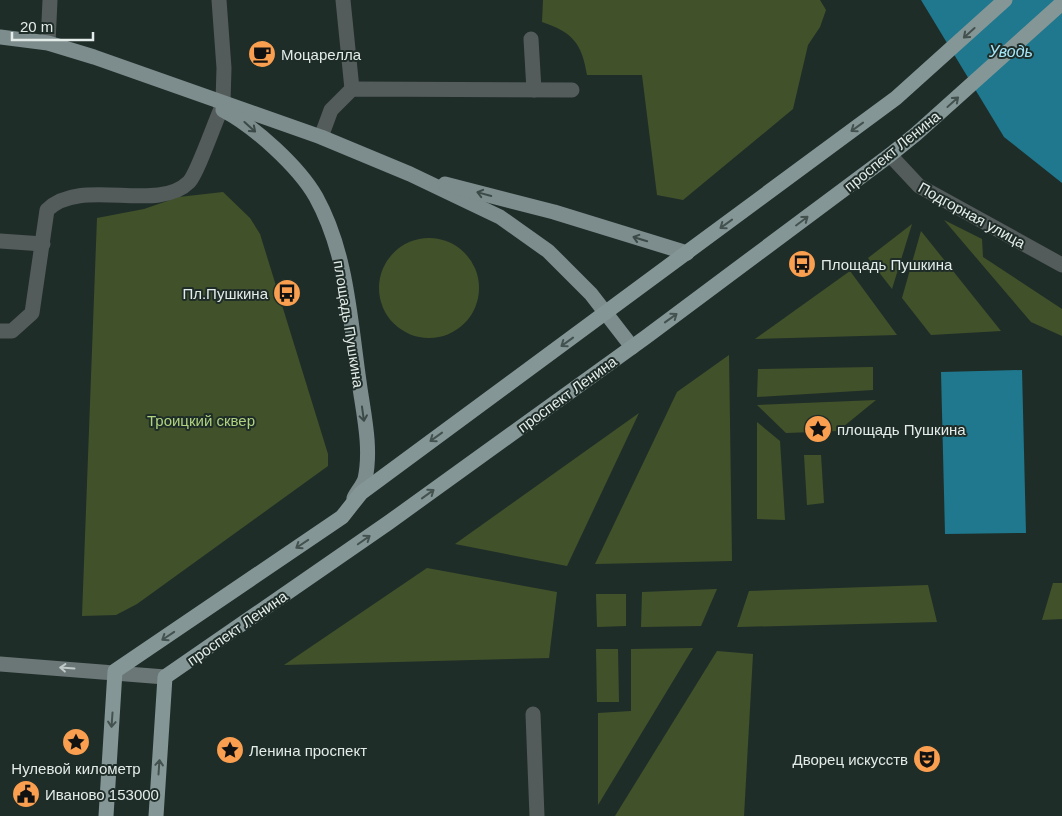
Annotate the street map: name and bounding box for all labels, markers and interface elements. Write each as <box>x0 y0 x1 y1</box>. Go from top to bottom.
scale bar <box>12 10 94 42</box>
text: 20 m <box>20 18 53 35</box>
one-way arrow <box>962 27 975 39</box>
cafe icon: Моцарелла <box>247 39 277 69</box>
water label: Уводь <box>988 43 1033 60</box>
place label: Моцарелла <box>281 46 362 63</box>
one-way arrow <box>946 96 959 108</box>
street label: проспект Ленина <box>841 107 944 195</box>
one-way arrow <box>244 122 257 133</box>
one-way arrow <box>851 122 864 133</box>
street label: Подгорная улица <box>916 179 1029 252</box>
one-way arrow <box>476 189 492 198</box>
one-way arrow <box>795 216 808 227</box>
one-way arrow <box>719 219 733 229</box>
one-way arrow <box>633 234 648 243</box>
bus stop icon: Площадь Пушкина <box>787 249 817 279</box>
place label: Площадь Пушкина <box>821 256 953 273</box>
street label: площадь Пушкина <box>331 259 368 390</box>
bus stop icon: Пл.Пушкина <box>272 278 302 308</box>
place label: Пл.Пушкина <box>182 285 269 302</box>
one-way arrow <box>664 313 678 323</box>
one-way arrow <box>561 336 574 347</box>
street label: проспект Ленина <box>514 352 620 436</box>
one-way arrow <box>359 406 369 422</box>
park label: Троицкий сквер <box>147 412 255 429</box>
place icon: площадь Пушкина <box>803 414 833 444</box>
place label: площадь Пушкина <box>837 421 966 438</box>
one-way arrow <box>430 432 443 443</box>
one-way arrow <box>421 489 435 499</box>
one-way arrow <box>357 535 371 545</box>
one-way arrow <box>295 539 309 549</box>
street label: проспект Ленина <box>184 587 291 669</box>
one-way arrow <box>161 631 175 641</box>
one-way arrow <box>59 664 75 673</box>
one-way arrow <box>107 712 116 728</box>
place icon: Нулевой километр <box>61 727 91 757</box>
place icon: Ленина проспект <box>215 735 245 765</box>
place label: Ленина проспект <box>249 742 367 759</box>
theatre icon: Дворец искусств <box>912 744 942 774</box>
place label: Дворец искусств <box>792 751 908 768</box>
place label: Нулевой километр <box>11 760 141 777</box>
one-way arrow <box>155 760 164 776</box>
public building icon: Иваново 153000 <box>11 779 41 809</box>
place label: Иваново 153000 <box>45 786 159 803</box>

